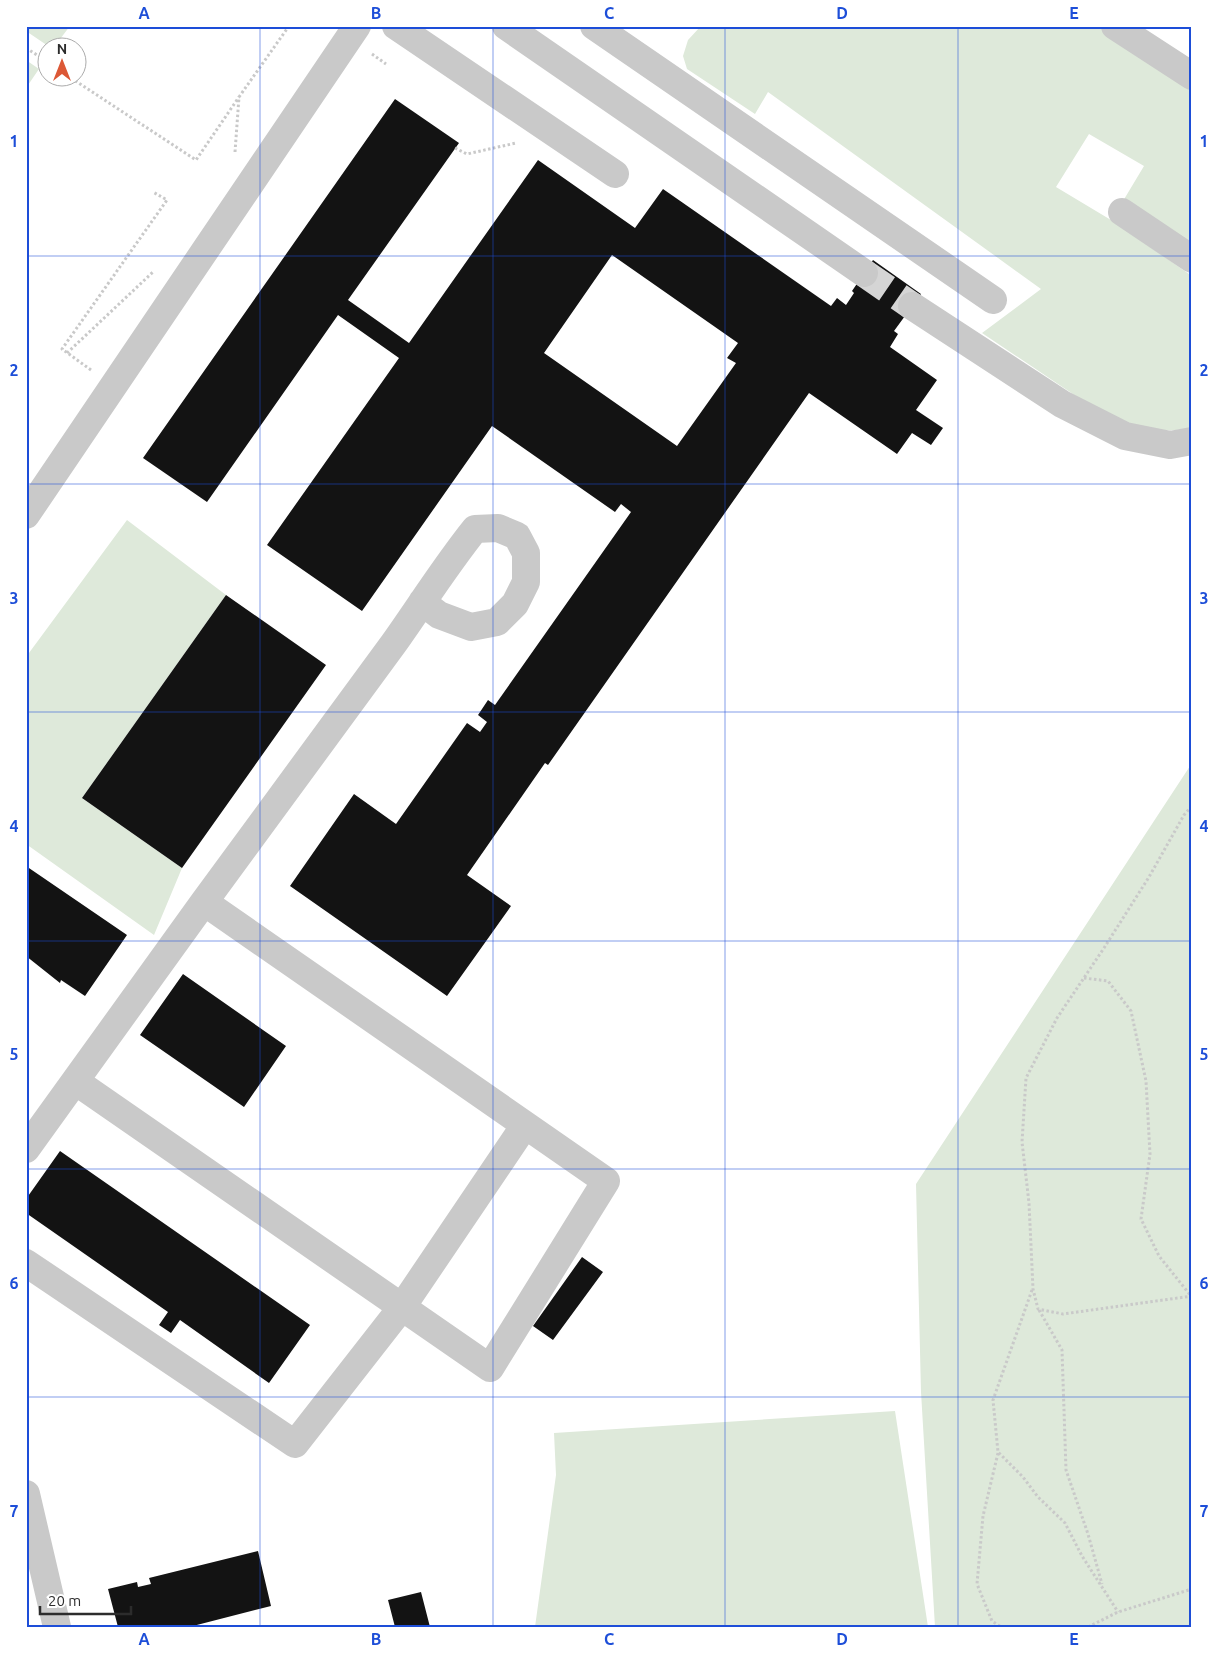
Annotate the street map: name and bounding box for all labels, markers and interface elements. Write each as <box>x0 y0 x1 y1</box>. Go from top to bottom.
text: A <box>138 4 150 22</box>
text: B <box>371 4 381 22</box>
text: C <box>604 4 614 22</box>
text: D <box>836 4 848 22</box>
text: E <box>1069 4 1079 22</box>
north arrow <box>38 38 88 88</box>
text: N <box>57 41 67 57</box>
text: 1 <box>9 132 19 150</box>
text: 1 <box>1199 132 1209 150</box>
text: 2 <box>9 361 19 379</box>
text: 2 <box>1199 361 1209 379</box>
text: 3 <box>9 589 19 607</box>
text: 3 <box>1199 589 1209 607</box>
text: 4 <box>9 817 19 835</box>
text: 4 <box>1199 817 1209 835</box>
text: 5 <box>9 1045 19 1063</box>
text: 5 <box>1199 1045 1209 1063</box>
text: 6 <box>9 1274 19 1292</box>
text: 6 <box>1199 1274 1209 1292</box>
text: 7 <box>9 1502 19 1520</box>
text: 7 <box>1199 1502 1209 1520</box>
scale bar <box>40 1583 131 1615</box>
text: 20 m <box>48 1592 81 1609</box>
text: A <box>138 1630 150 1648</box>
text: B <box>371 1630 381 1648</box>
text: C <box>604 1630 614 1648</box>
text: D <box>836 1630 848 1648</box>
text: E <box>1069 1630 1079 1648</box>

